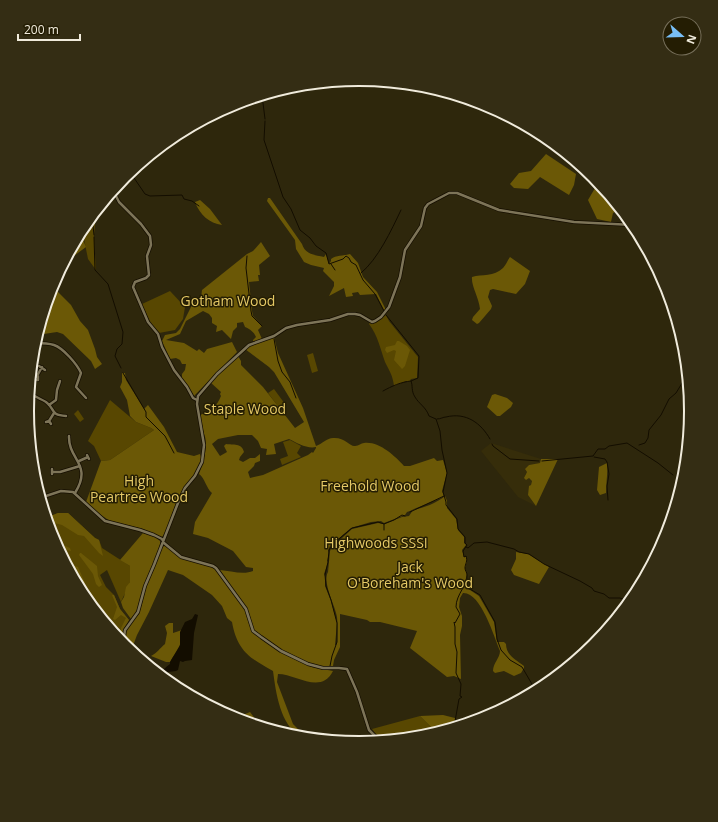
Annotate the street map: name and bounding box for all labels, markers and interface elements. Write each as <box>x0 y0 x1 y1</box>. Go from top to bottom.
scale bar <box>18 16 80 42</box>
north arrow <box>662 16 702 56</box>
text: 200 m <box>24 21 59 38</box>
text: N <box>683 33 700 46</box>
park label: Gotham Wood <box>181 291 275 310</box>
park label: Staple Wood <box>204 399 286 418</box>
park label: High Peartree Wood <box>90 471 188 506</box>
park label: Freehold Wood <box>320 476 420 495</box>
park label: Highwoods SSSI <box>324 533 428 552</box>
park label: Jack O'Boreham's Wood <box>347 557 473 592</box>

